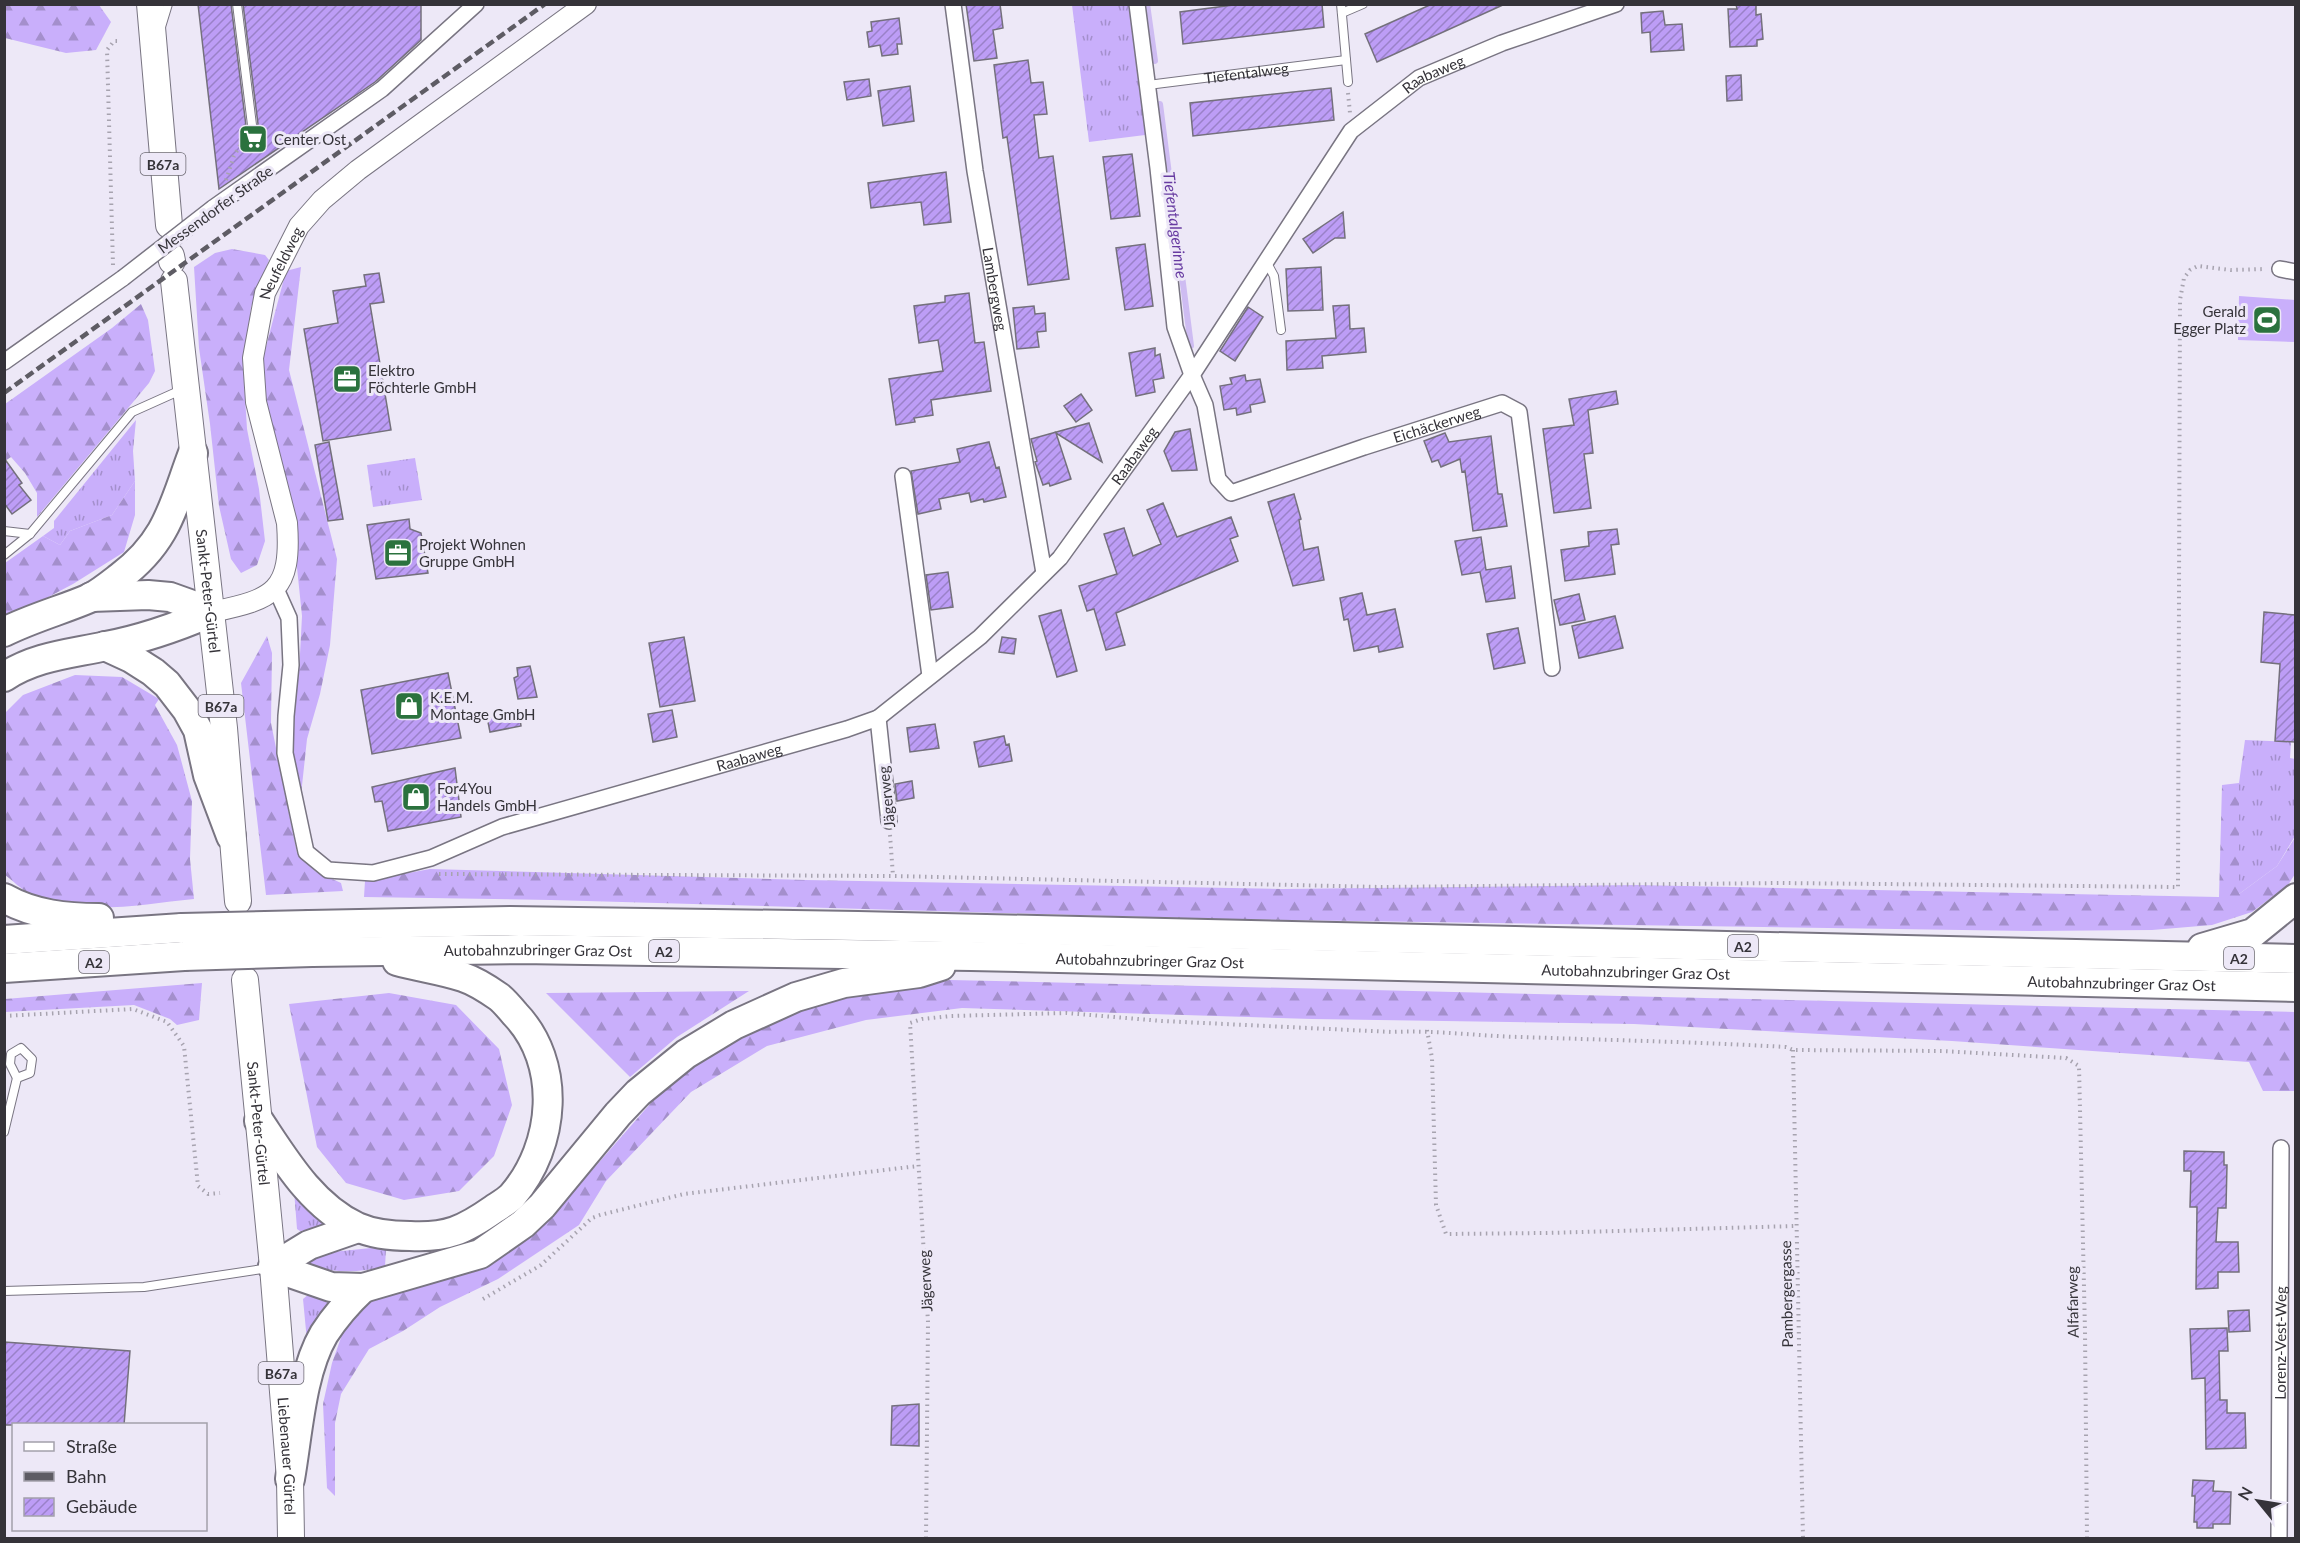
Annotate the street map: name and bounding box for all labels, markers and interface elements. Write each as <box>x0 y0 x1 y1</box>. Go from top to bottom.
street label: Raabaweg <box>1398 51 1467 97</box>
street label: Tiefentalweg <box>1203 58 1290 87</box>
supermarket icon: Center Ost <box>237 123 269 155</box>
place label: Center Ost <box>274 130 347 148</box>
road number: B67a <box>140 153 186 175</box>
street label: Messendorfer Straße <box>154 161 276 257</box>
water label: Tiefentalgerinne <box>1160 171 1192 280</box>
street label: Neufeldweg <box>255 223 306 301</box>
street label: Lambergweg <box>979 246 1011 332</box>
place label: Gerald Egger Platz <box>2173 302 2246 337</box>
sports icon: Gerald Egger Platz <box>2251 304 2283 336</box>
place label: Elektro Föchterle GmbH <box>368 361 477 396</box>
office icon: Elektro Föchterle GmbH <box>331 363 363 395</box>
street label: Eichäckerweg <box>1391 401 1483 446</box>
street label: Raabaweg <box>1107 423 1161 488</box>
street label: Sankt-Peter-Gürtel <box>193 528 225 654</box>
place label: Projekt Wohnen Gruppe GmbH <box>419 535 526 570</box>
office icon: Projekt Wohnen Gruppe GmbH <box>382 537 414 569</box>
place label: K.E.M. Montage GmbH <box>430 688 536 723</box>
shop icon: K.E.M. Montage GmbH <box>393 690 425 722</box>
road number: B67a <box>198 695 244 717</box>
street label: Raabaweg <box>714 739 784 775</box>
street label: Jägerweg <box>874 765 898 829</box>
place label: For4You Handels GmbH <box>437 779 537 814</box>
shop icon: For4You Handels GmbH <box>400 781 432 813</box>
road number: A2 <box>1728 935 1758 957</box>
street label: Autobahnzubringer Graz Ost <box>444 940 633 960</box>
road number: A2 <box>649 940 679 962</box>
road number: A2 <box>2224 947 2254 969</box>
street label: Autobahnzubringer Graz Ost <box>1055 949 1245 971</box>
road number: A2 <box>79 951 109 973</box>
street label: Autobahnzubringer Graz Ost <box>1541 960 1731 983</box>
street label: Autobahnzubringer Graz Ost <box>2027 972 2217 994</box>
street label: Sankt-Peter-Gürtel <box>244 1060 274 1186</box>
street label: Pambergergasse <box>1776 1240 1796 1348</box>
street label: Jägerweg <box>914 1249 936 1312</box>
street label: Alfafarweg <box>2062 1266 2082 1338</box>
street label: Lorenz-Vest-Weg <box>2271 1286 2289 1400</box>
road number: B67a <box>258 1362 304 1384</box>
street label: Liebenauer Gürtel <box>274 1396 300 1515</box>
legend <box>12 1423 207 1531</box>
text: Straße <box>66 1435 117 1457</box>
text: Bahn <box>66 1465 107 1487</box>
north arrow <box>2228 1471 2288 1531</box>
text: N <box>2233 1483 2256 1503</box>
text: Gebäude <box>66 1495 137 1517</box>

